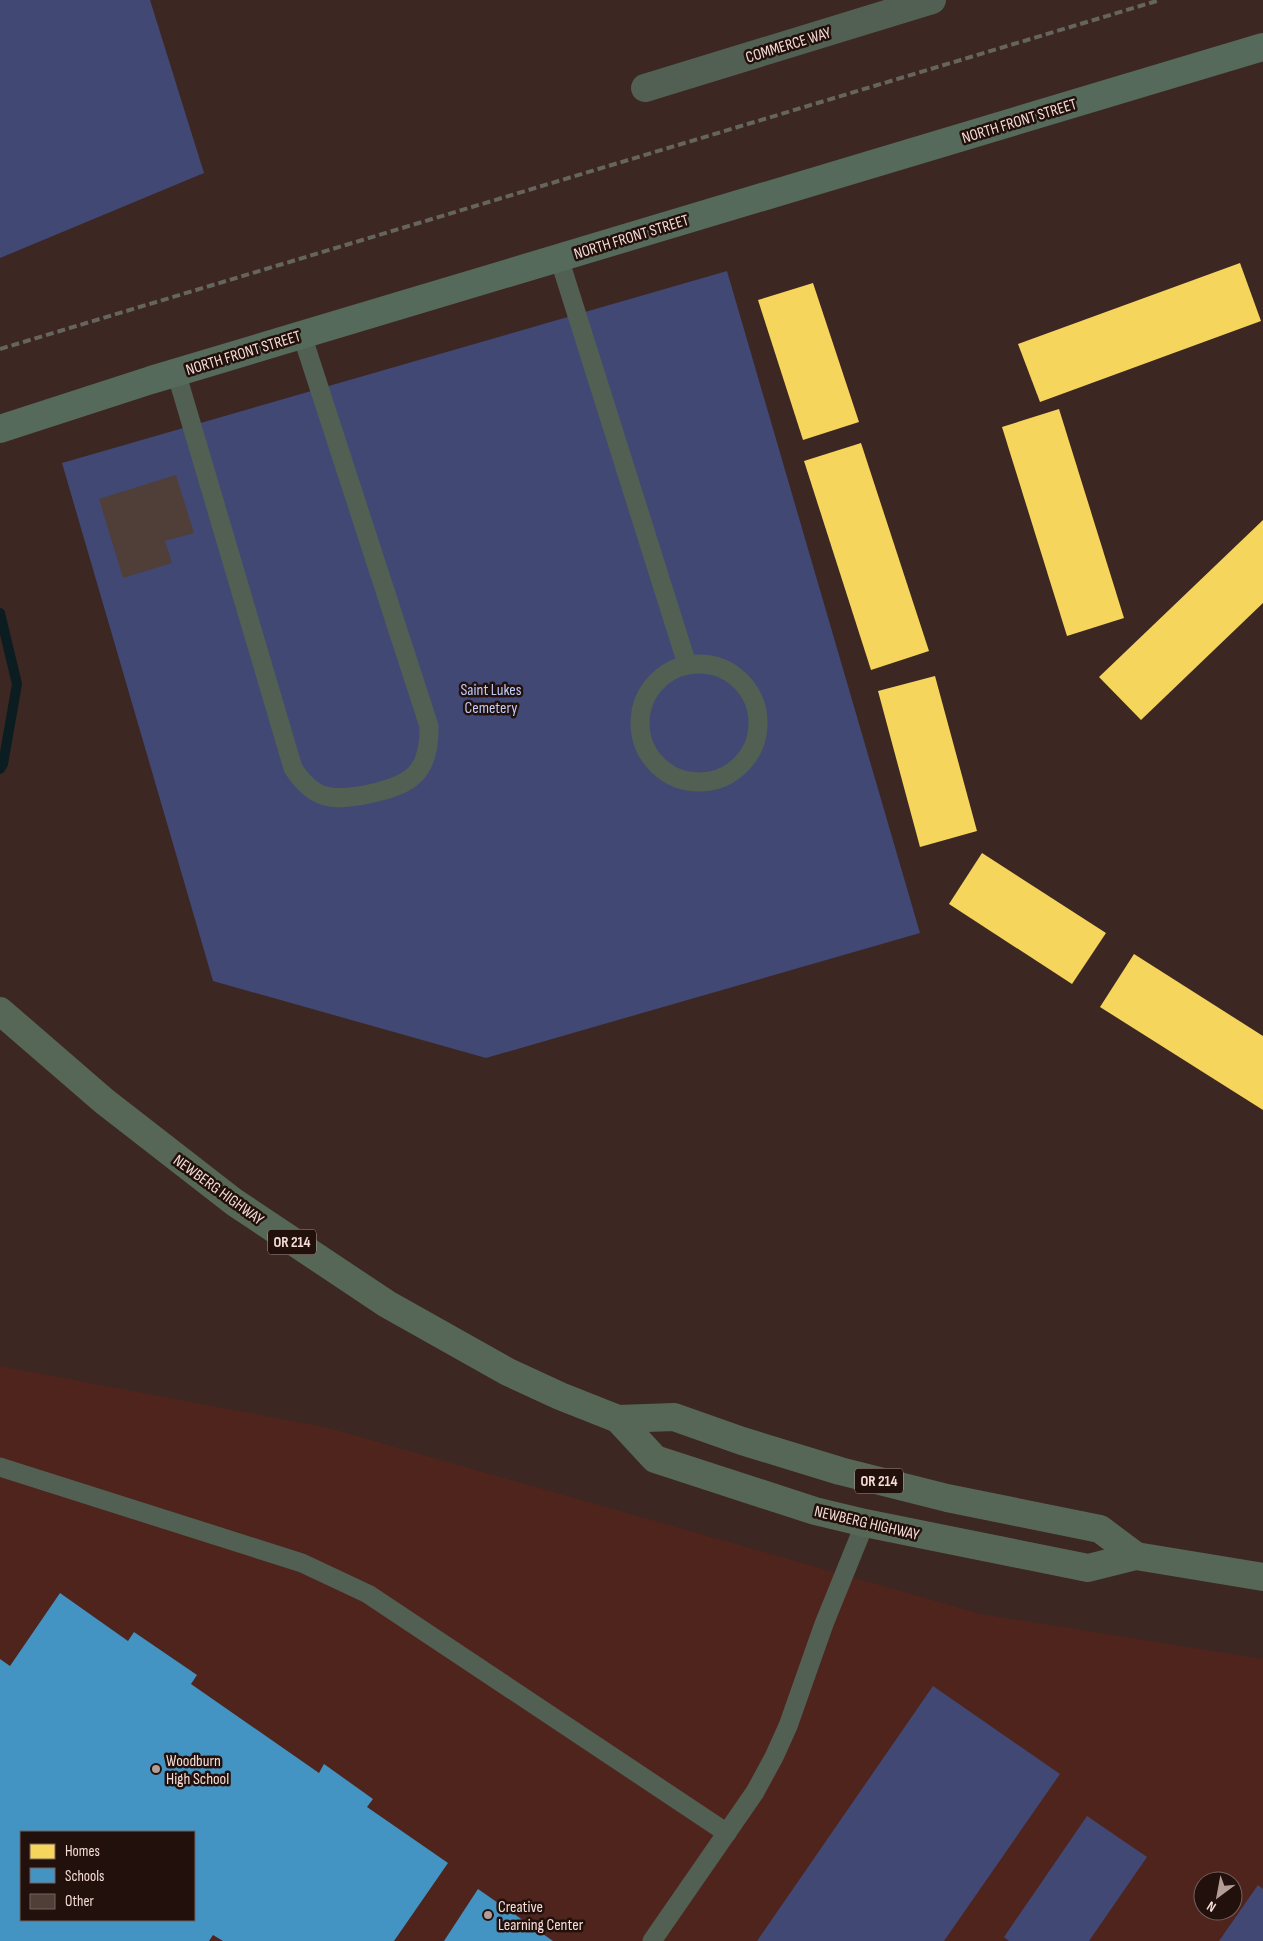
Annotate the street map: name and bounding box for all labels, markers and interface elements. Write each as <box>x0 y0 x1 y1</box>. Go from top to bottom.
street label: COMMERCE WAY <box>743 23 834 67</box>
street label: NORTH FRONT STREET <box>960 95 1080 148</box>
street label: NORTH FRONT STREET <box>572 211 692 264</box>
street label: NORTH FRONT STREET <box>184 327 304 380</box>
park label: Saint Lukes Cemetery <box>460 681 522 718</box>
street label: NEWBERG HIGHWAY <box>169 1151 267 1230</box>
road number: OR 214 <box>268 1230 316 1254</box>
road number: OR 214 <box>855 1468 903 1494</box>
street label: NEWBERG HIGHWAY <box>812 1502 921 1545</box>
place label: Woodburn High School <box>166 1752 229 1789</box>
marker: Woodburn High School <box>150 1763 162 1775</box>
legend <box>20 1831 195 1921</box>
text: Homes <box>65 1842 100 1861</box>
text: Schools <box>65 1867 104 1886</box>
north arrow <box>1193 1871 1243 1921</box>
text: Other <box>65 1892 94 1911</box>
text: N <box>1204 1897 1219 1916</box>
place label: Creative Learning Center <box>498 1898 584 1935</box>
marker: Creative Learning Center <box>482 1909 494 1921</box>

